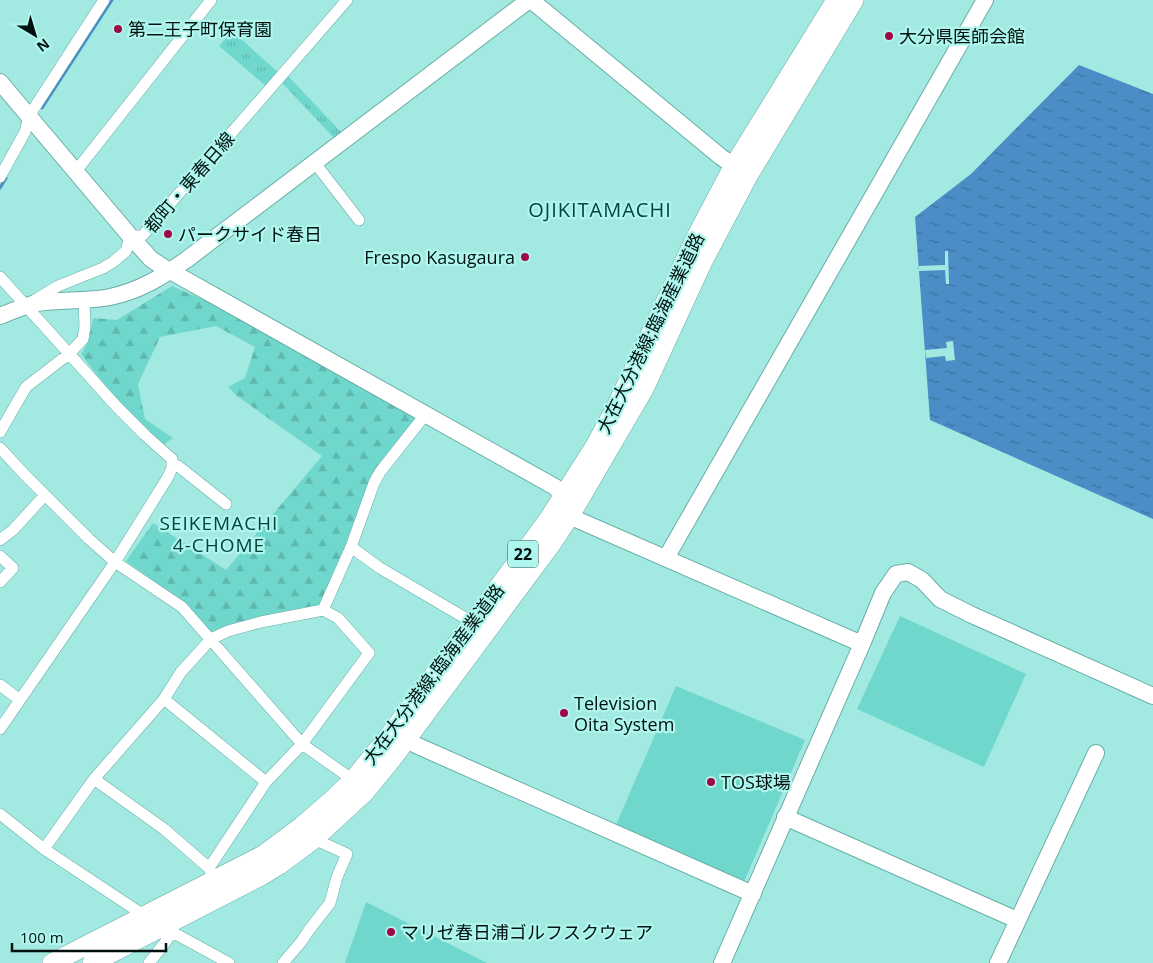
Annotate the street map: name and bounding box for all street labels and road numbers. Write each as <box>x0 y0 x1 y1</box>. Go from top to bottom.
street label: 都町・東春日線 <box>139 127 239 237</box>
street label: 大在大分港線;臨海産業道路 <box>591 229 709 437</box>
road number: 22 <box>508 540 538 568</box>
street label: 大在大分港線;臨海産業道路 <box>357 579 509 769</box>

